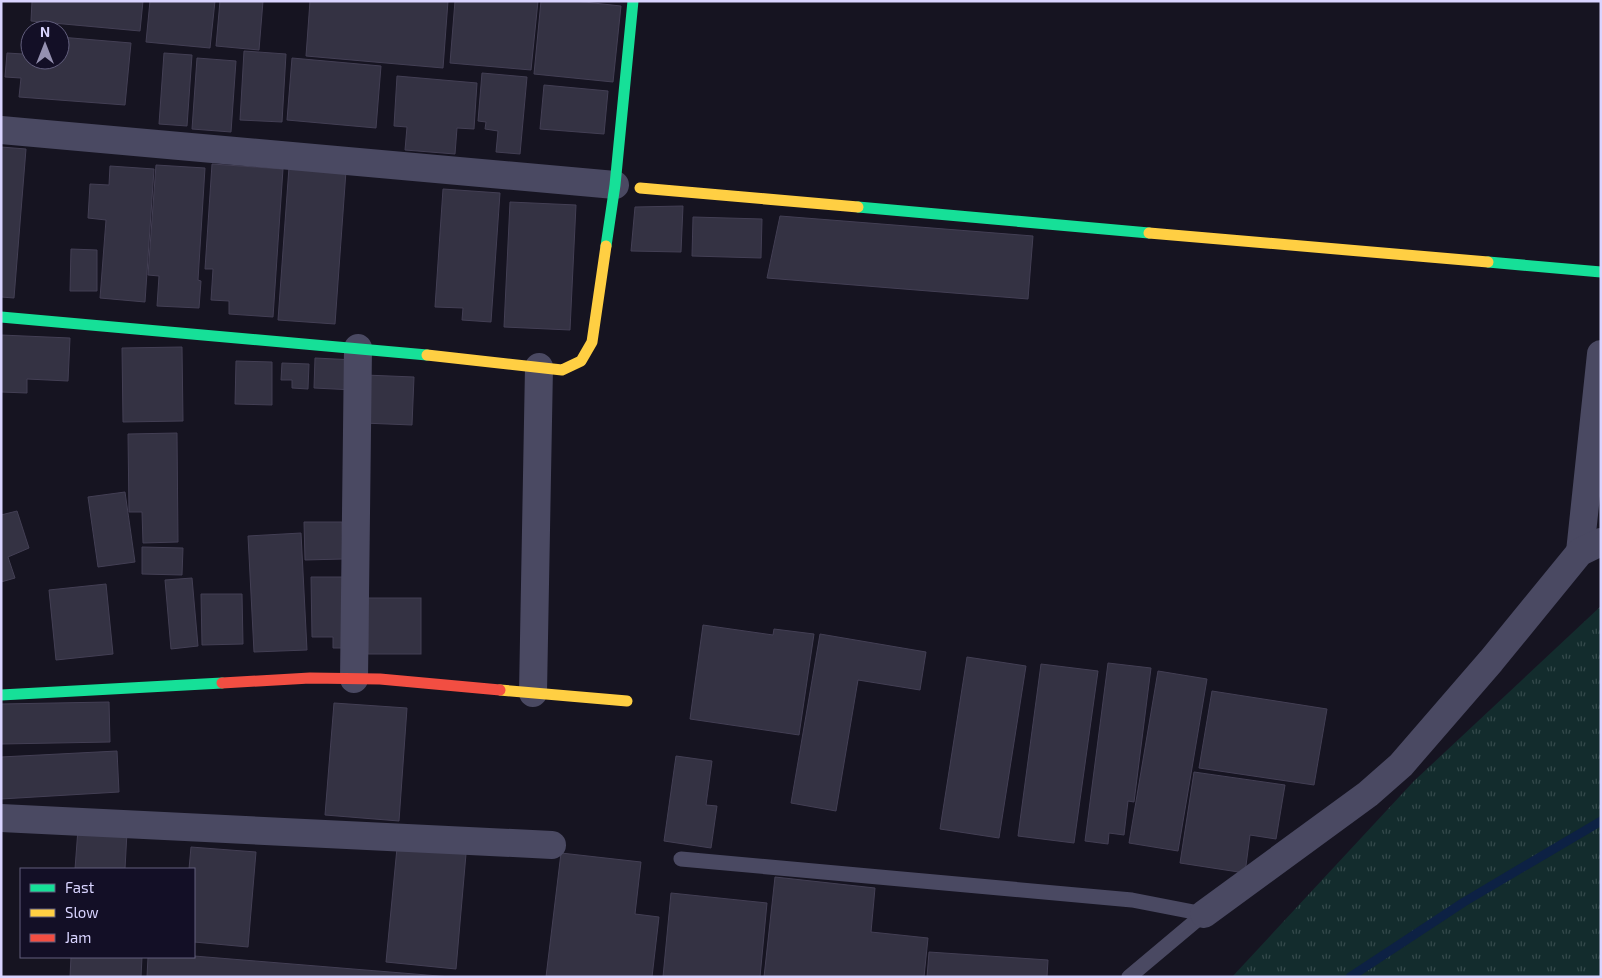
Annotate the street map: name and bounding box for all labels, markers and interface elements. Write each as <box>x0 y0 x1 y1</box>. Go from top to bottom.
north arrow <box>20 20 70 70</box>
text: N <box>40 23 50 40</box>
legend <box>20 868 195 958</box>
text: Fast <box>65 878 95 896</box>
text: Slow <box>65 903 99 921</box>
text: Jam <box>65 928 91 946</box>

